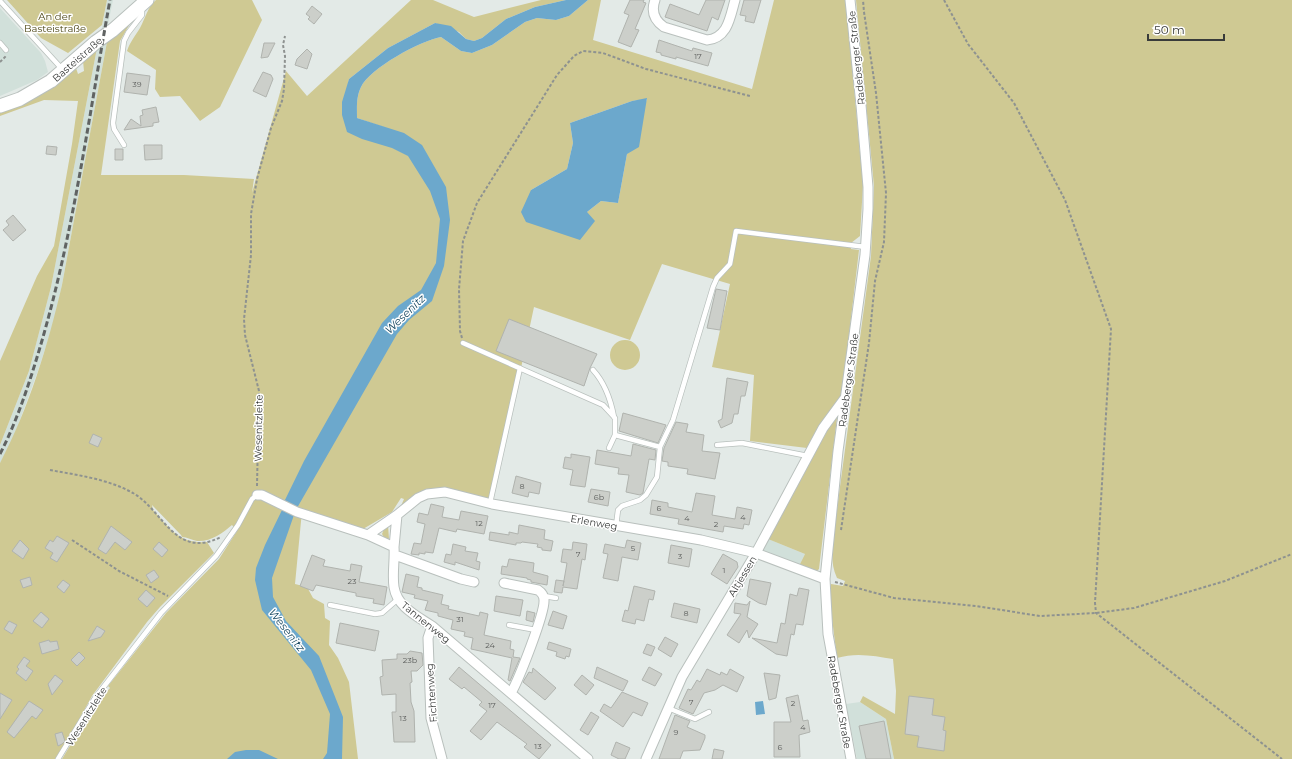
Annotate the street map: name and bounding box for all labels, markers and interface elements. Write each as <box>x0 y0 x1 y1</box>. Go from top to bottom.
park label: An der Basteistraße <box>24 10 86 35</box>
street label: Radeberger Straße <box>845 10 868 106</box>
scale bar <box>1148 16 1224 42</box>
text: 50 m <box>1154 22 1185 37</box>
street label: Basteistraße <box>50 34 105 85</box>
house number: 17 <box>694 51 702 61</box>
house number: 39 <box>132 79 142 89</box>
water label: Wesenitz <box>382 291 428 337</box>
street label: Radeberger Straße <box>835 332 862 428</box>
street label: Wesenitzleite <box>251 394 266 462</box>
house number: 8 <box>519 481 525 491</box>
house number: 6b <box>594 492 605 502</box>
house number: 6 <box>657 503 662 513</box>
street label: Erlenweg <box>569 512 618 533</box>
house number: 4 <box>740 512 746 522</box>
house number: 4 <box>684 513 690 523</box>
house number: 12 <box>475 518 483 528</box>
house number: 2 <box>714 519 719 529</box>
house number: 5 <box>631 543 636 553</box>
house number: 7 <box>576 549 581 559</box>
house number: 3 <box>678 551 683 561</box>
street label: Altjessen <box>725 554 760 599</box>
house number: 1 <box>723 565 725 575</box>
house number: 23 <box>347 576 357 586</box>
street label: Tannenweg <box>399 599 453 646</box>
water label: Wesenitz <box>266 606 308 655</box>
house number: 8 <box>683 608 689 618</box>
house number: 31 <box>456 614 464 624</box>
house number: 24 <box>485 640 496 650</box>
street label: Radeberger Straße <box>825 654 854 750</box>
house number: 23b <box>403 655 418 665</box>
street label: Fichtenweg <box>423 663 440 723</box>
street label: Wesenitzleite <box>63 684 110 748</box>
house number: 7 <box>689 697 694 707</box>
house number: 2 <box>791 698 796 708</box>
house number: 17 <box>488 700 496 710</box>
house number: 13 <box>399 713 407 723</box>
house number: 4 <box>800 722 806 732</box>
house number: 9 <box>674 727 679 737</box>
house number: 13 <box>534 741 542 751</box>
house number: 6 <box>778 742 783 752</box>

